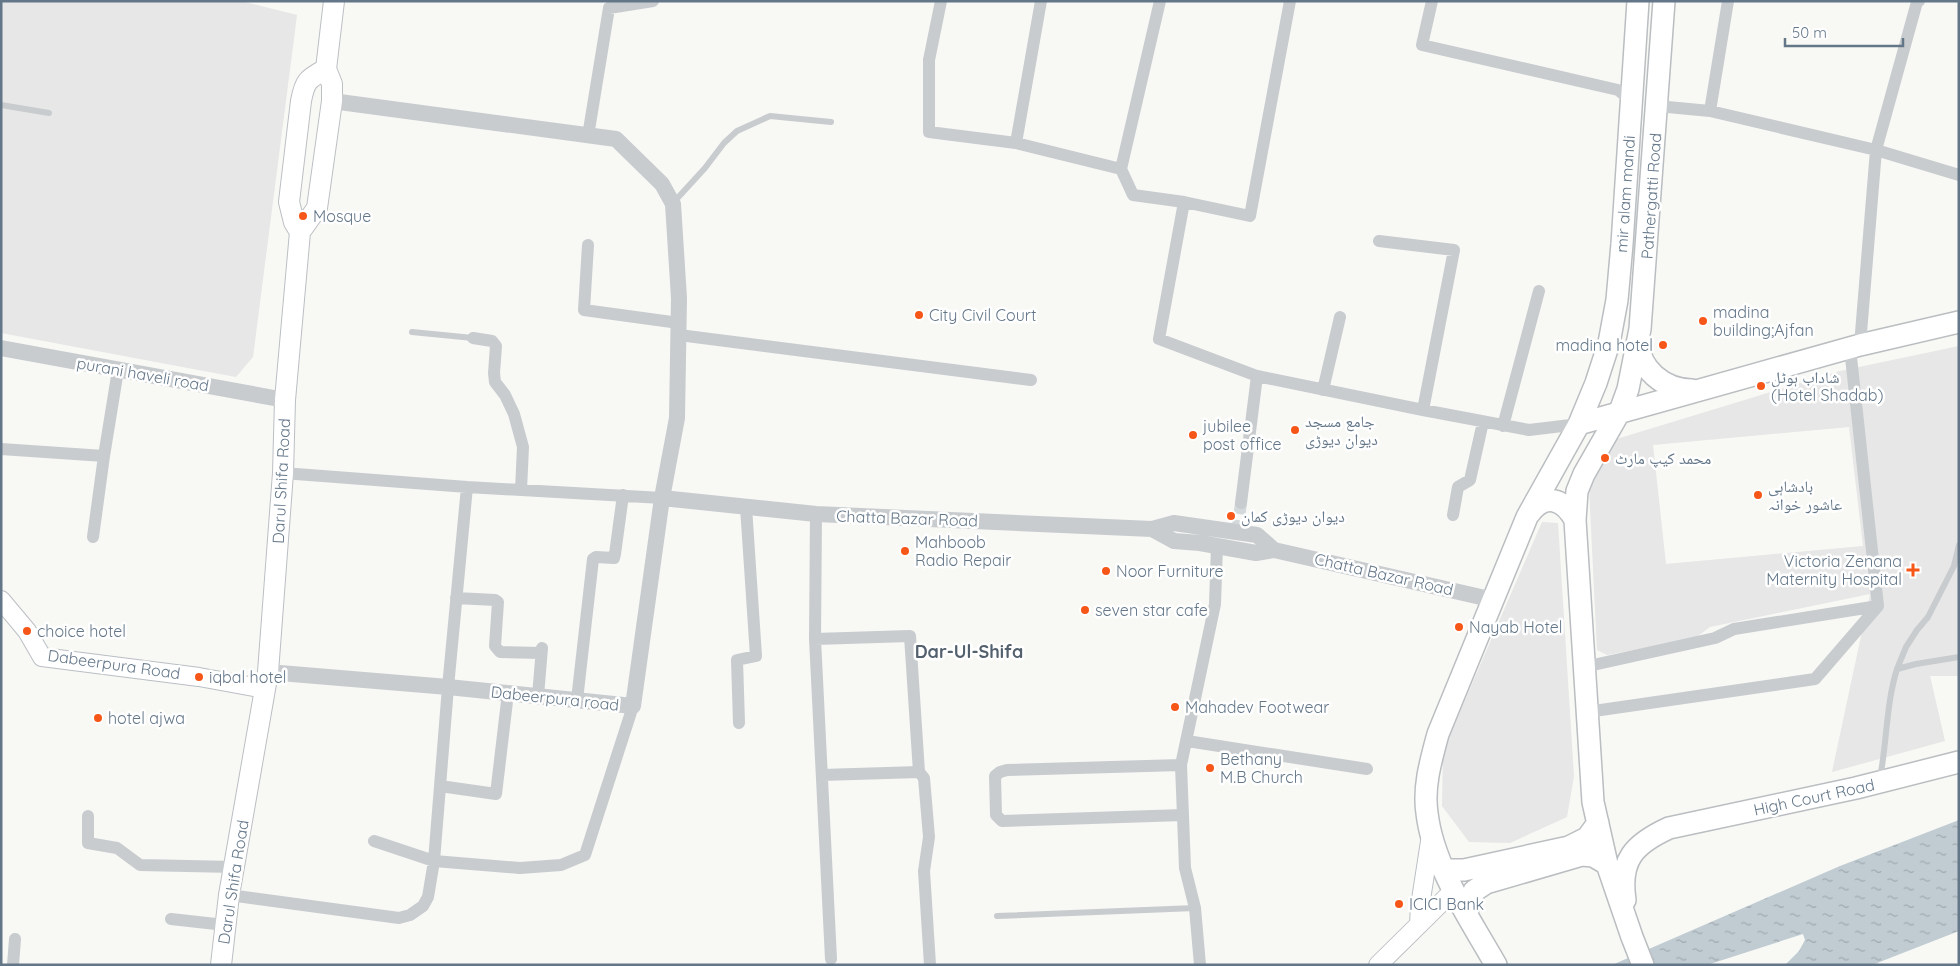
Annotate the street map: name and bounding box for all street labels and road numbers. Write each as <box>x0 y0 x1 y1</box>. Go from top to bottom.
street label: Pathergatti Road <box>1637 132 1665 260</box>
street label: mir alam mandi <box>1611 135 1639 253</box>
street label: purani haveli road <box>75 353 211 395</box>
street label: Darul Shifa Road <box>268 418 294 544</box>
street label: Chatta Bazar Road <box>836 506 978 530</box>
street label: Chatta Bazar Road <box>1313 548 1455 600</box>
street label: Dabeerpura Road <box>46 645 182 683</box>
street label: Dabeerpura road <box>490 681 620 715</box>
street label: High Court Road <box>1752 774 1876 820</box>
street label: Darul Shifa Road <box>213 818 253 946</box>

